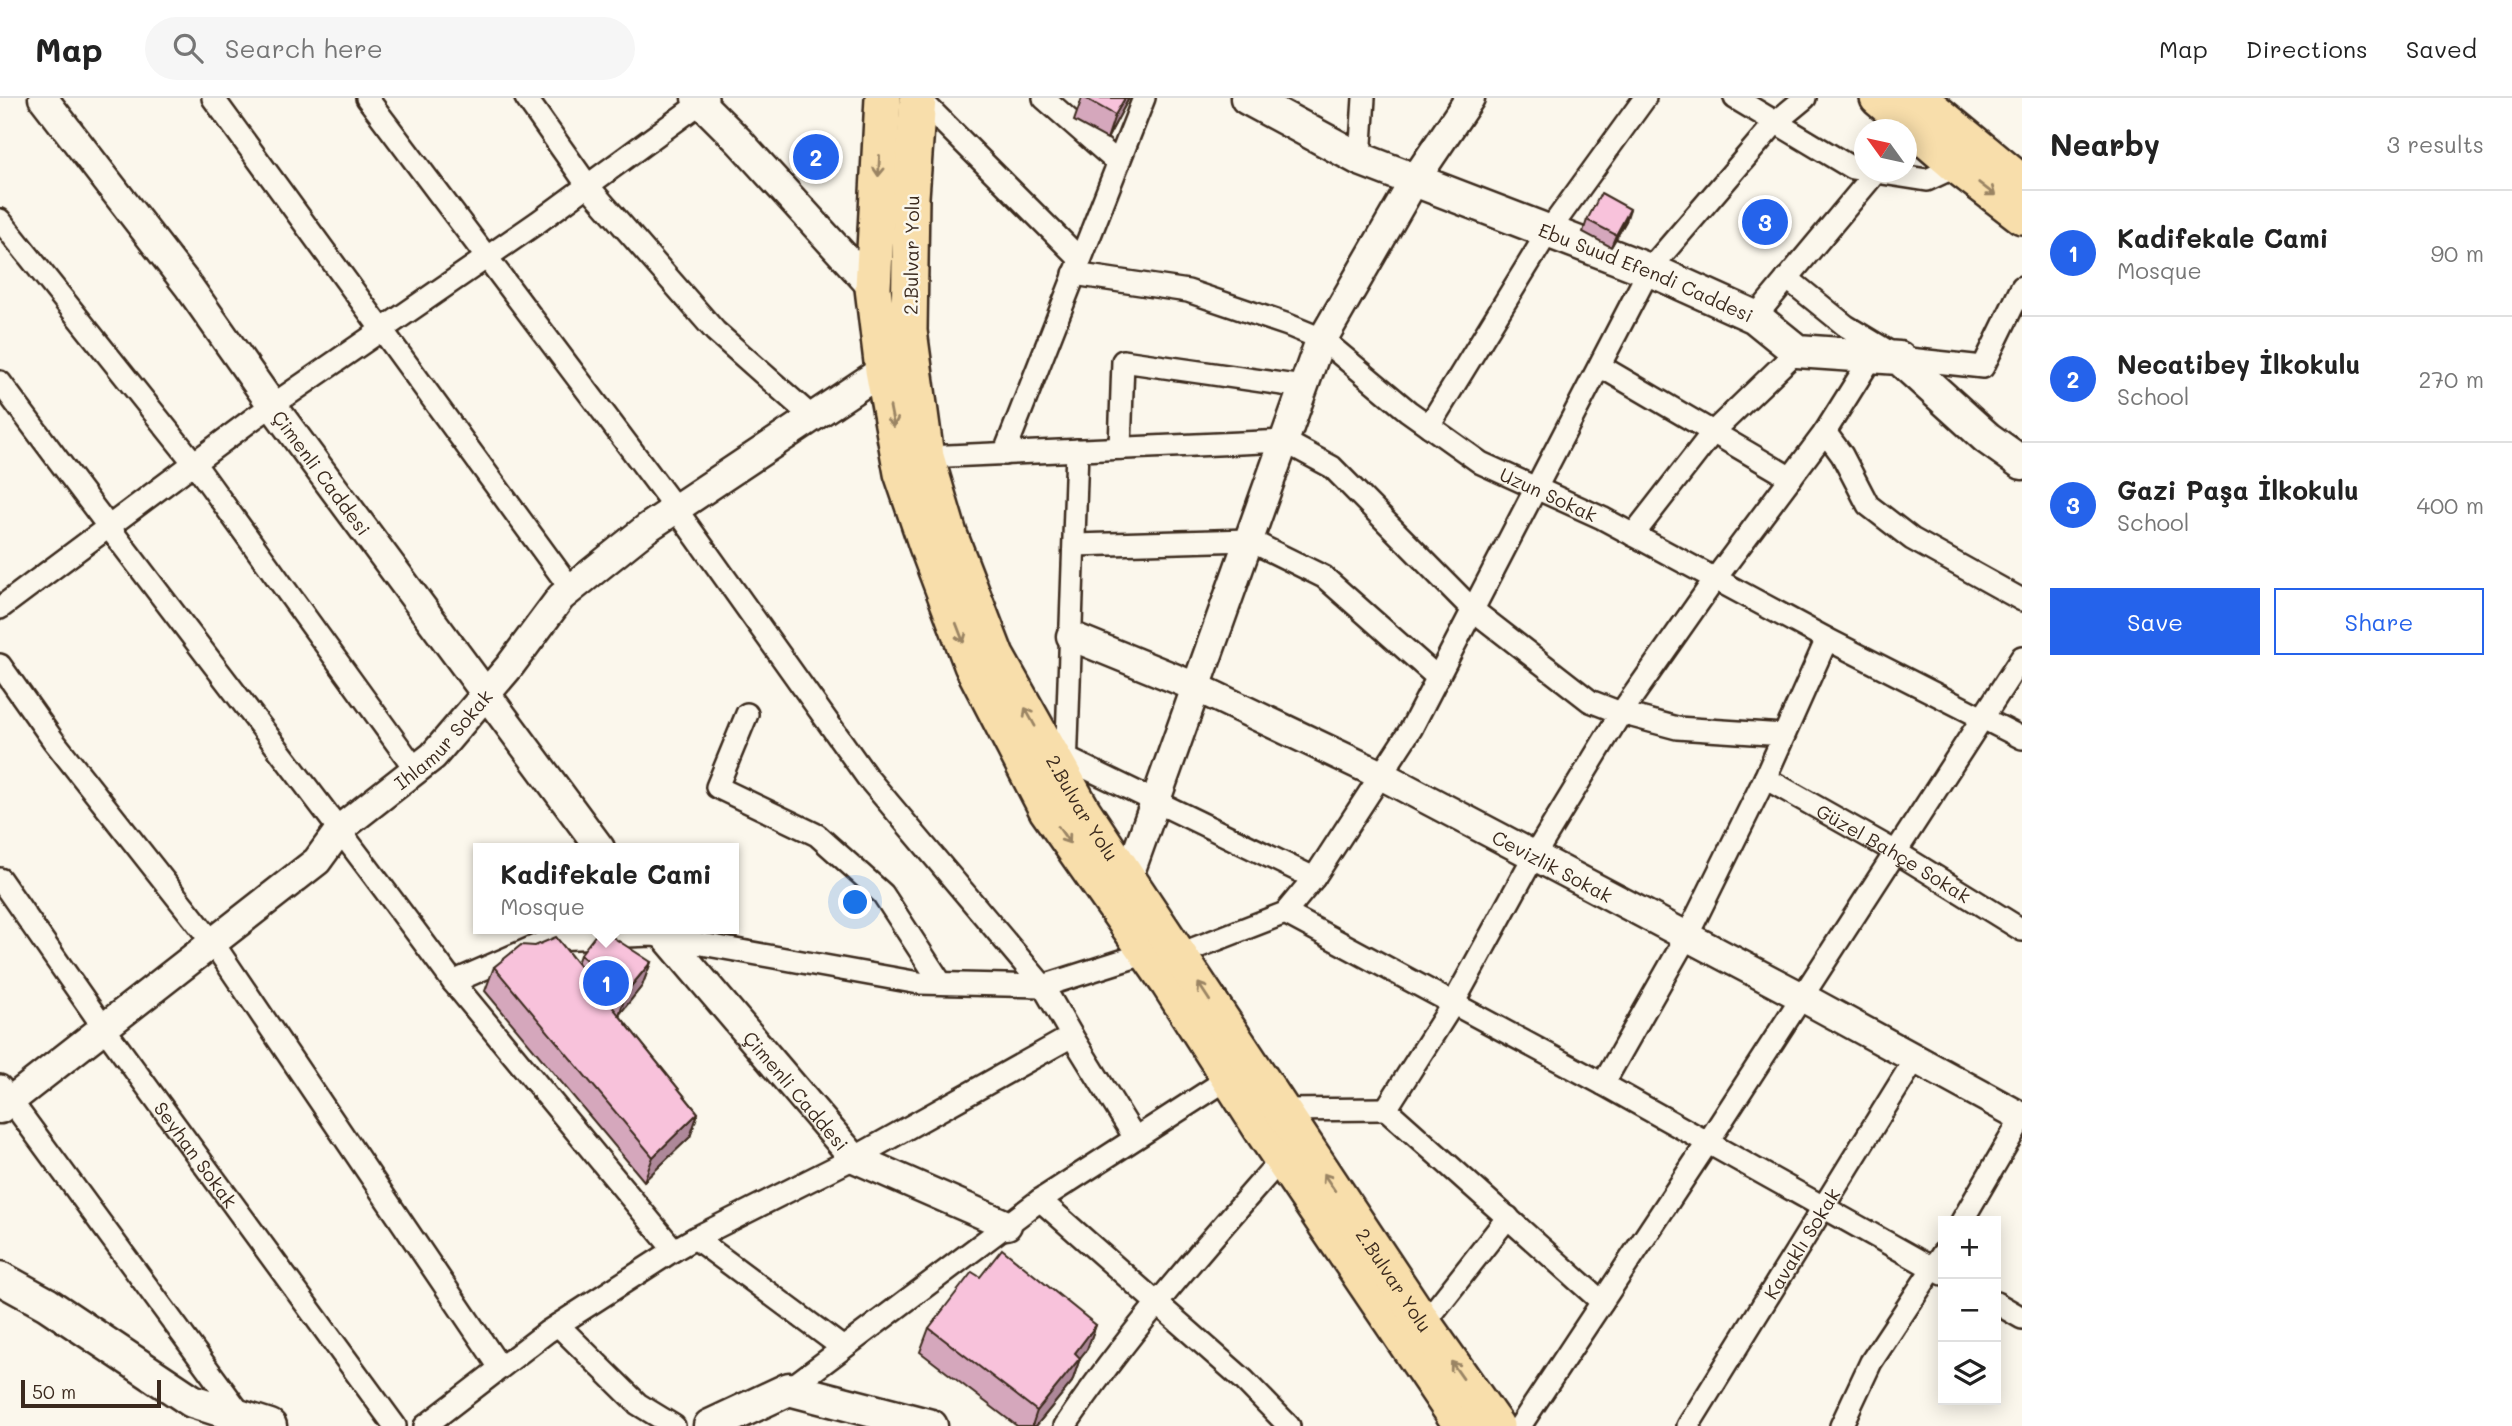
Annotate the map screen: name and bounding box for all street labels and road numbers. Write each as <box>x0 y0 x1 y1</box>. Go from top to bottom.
street label: 2.Bulvar Yolu <box>897 195 925 315</box>
street label: Ebu Suud Efendi Caddesi <box>1535 216 1757 327</box>
street label: Çimenli Caddesi <box>267 405 377 540</box>
street label: Uzun Sokak <box>1496 461 1602 527</box>
street label: Ihlamur Sokak <box>389 684 497 795</box>
street label: 2.Bulvar Yolu <box>1041 750 1125 865</box>
street label: Güzel Bahçe Sokak <box>1812 797 1976 908</box>
street label: Cevizlik Sokak <box>1488 824 1617 908</box>
street label: Çimenli Caddesi <box>738 1025 855 1156</box>
street label: Seyhan Sokak <box>149 1096 243 1212</box>
street label: Kavaklı Sokak <box>1757 1183 1845 1303</box>
street label: 2.Bulvar Yolu <box>1351 1223 1438 1337</box>

